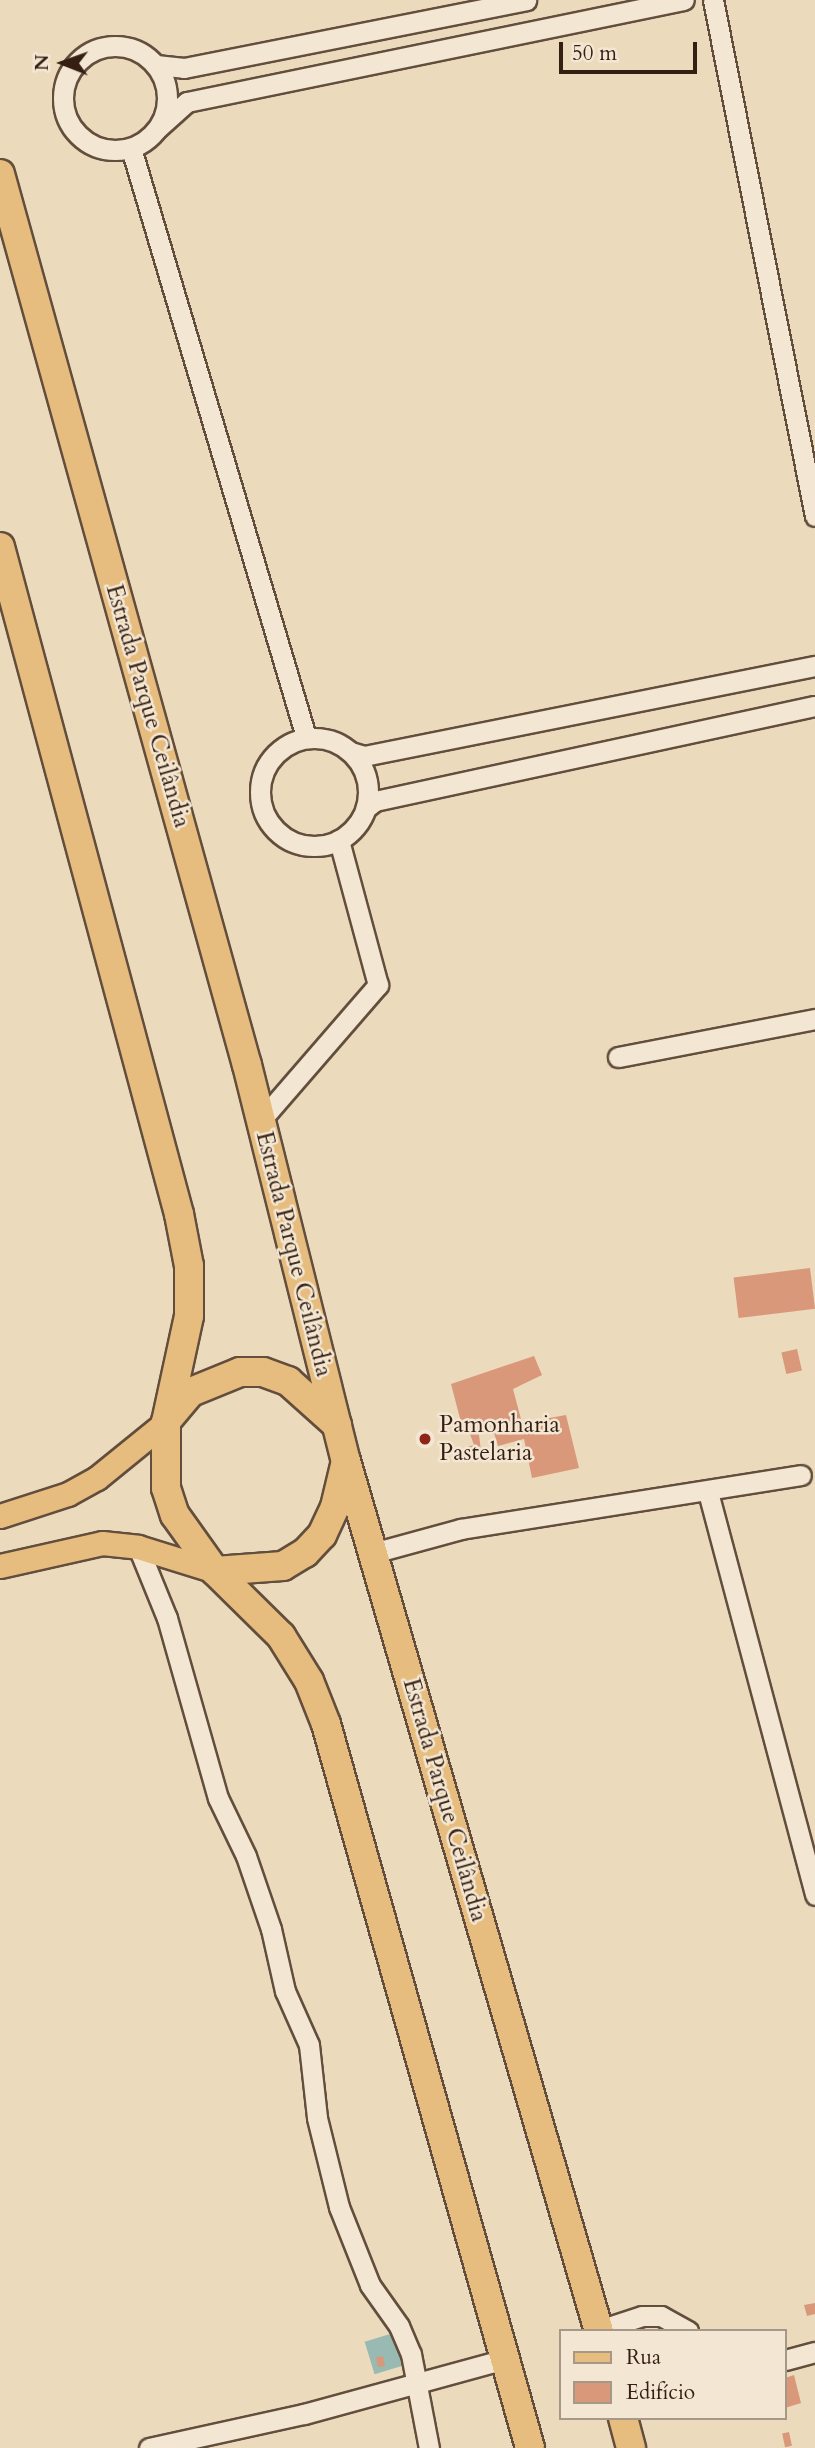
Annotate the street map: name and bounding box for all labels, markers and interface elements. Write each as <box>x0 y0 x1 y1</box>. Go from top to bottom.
north arrow <box>28 28 98 98</box>
scale bar <box>563 28 701 72</box>
text: 50 m <box>572 39 617 68</box>
text: N <box>29 54 55 71</box>
street label: Estrada Parque Ceilândia <box>99 581 197 831</box>
street label: Estrada Parque Ceilândia <box>250 1128 338 1380</box>
place label: Pamonharia Pastelaria <box>439 1411 560 1467</box>
marker: Pamonharia Pastelaria <box>417 1431 433 1447</box>
street label: Estrada Parque Ceilândia <box>396 1675 494 1925</box>
legend <box>560 2329 787 2420</box>
text: Rua <box>626 2343 661 2372</box>
text: Edifício <box>626 2378 695 2407</box>

